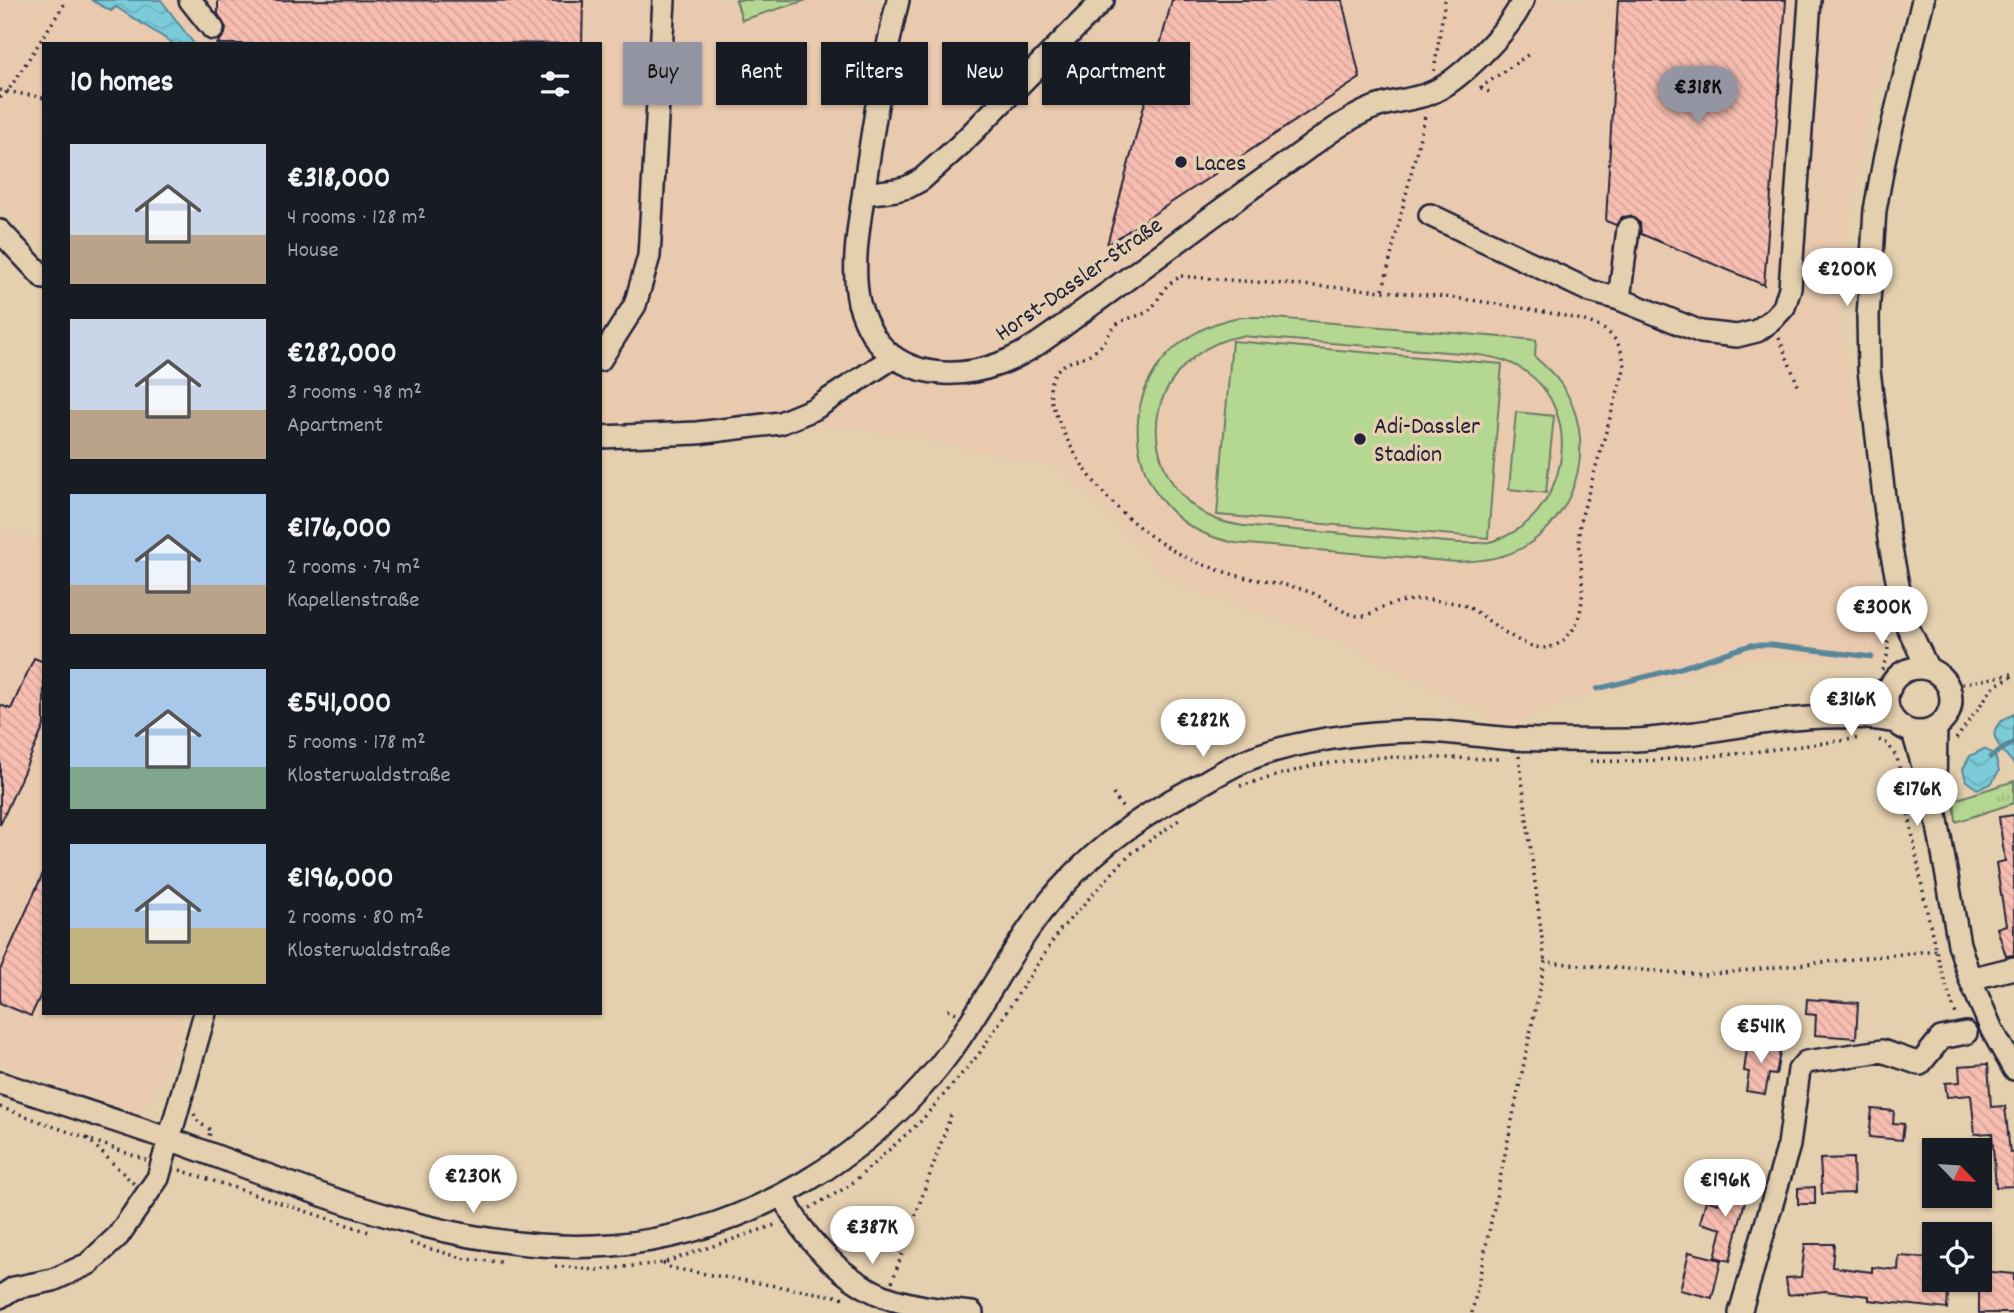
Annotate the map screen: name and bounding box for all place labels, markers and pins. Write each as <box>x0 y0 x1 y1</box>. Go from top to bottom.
pin: €318K <box>1649 66 1747 126</box>
place label: Laces <box>1195 148 1246 182</box>
marker: Laces <box>1173 154 1189 170</box>
pin: €200K <box>1798 248 1896 308</box>
place label: Adi-Dassler Stadion <box>1374 411 1480 473</box>
marker: Adi-Dassler Stadion <box>1352 431 1368 447</box>
pin: €300K <box>1833 586 1931 646</box>
pin: €316K <box>1802 678 1900 738</box>
pin: €282K <box>1154 700 1252 759</box>
pin: €176K <box>1868 768 1966 828</box>
pin: €541K <box>1712 1006 1810 1065</box>
pin: €230K <box>424 1156 522 1215</box>
pin: €196K <box>1676 1160 1774 1219</box>
pin: €387K <box>823 1206 921 1266</box>

